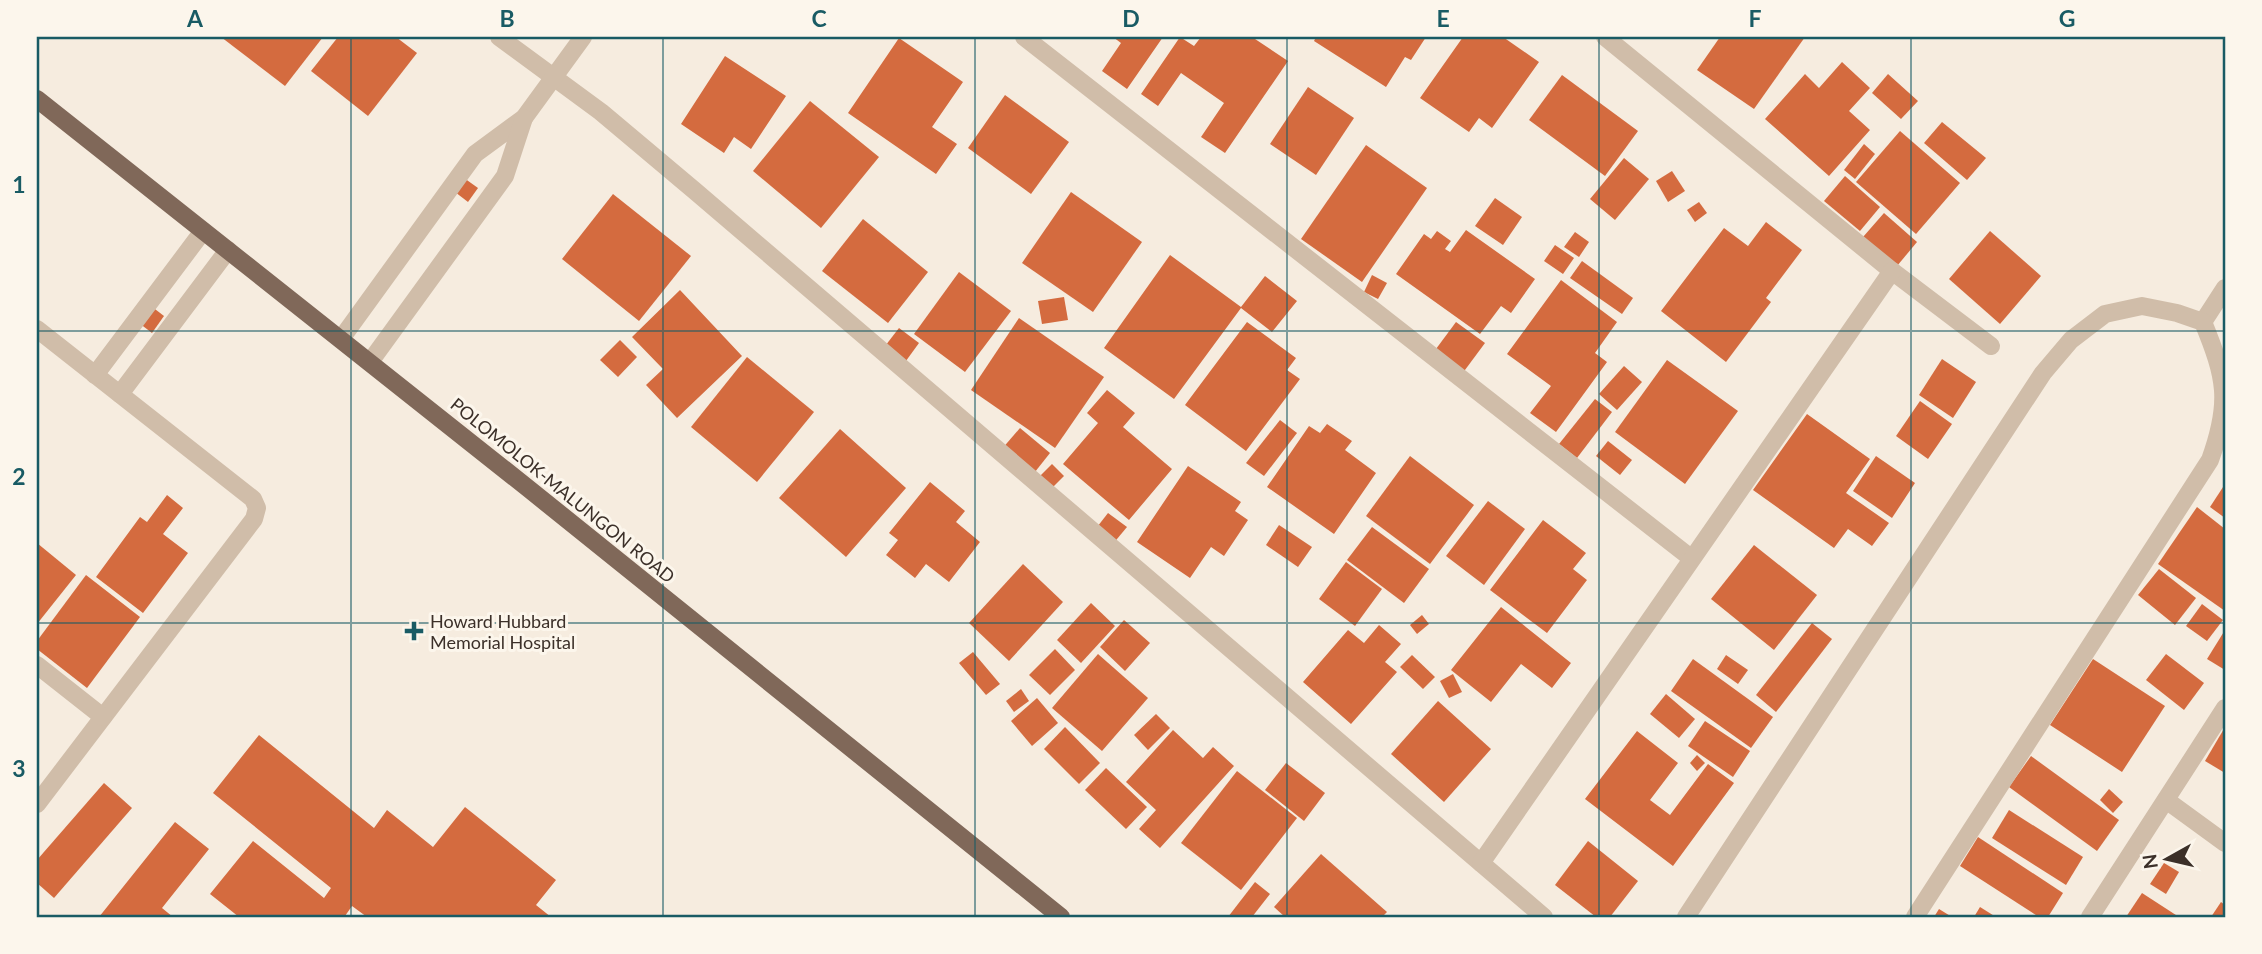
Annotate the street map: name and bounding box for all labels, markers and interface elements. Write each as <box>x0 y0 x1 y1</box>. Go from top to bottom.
text: A <box>186 4 204 32</box>
text: B <box>499 4 515 32</box>
text: C <box>811 4 827 32</box>
text: D <box>1122 4 1140 32</box>
text: E <box>1436 4 1450 32</box>
text: F <box>1748 4 1762 32</box>
text: G <box>2059 4 2075 32</box>
text: 1 <box>12 170 26 198</box>
street label: POLOMOLOK-MALUNGON ROAD <box>446 393 680 587</box>
text: 2 <box>12 462 26 490</box>
place label: Howard Hubbard Memorial Hospital <box>430 610 575 653</box>
marker: Howard Hubbard Memorial Hospital <box>404 621 424 641</box>
text: 3 <box>12 754 26 782</box>
north arrow <box>2132 824 2202 894</box>
text: N <box>2137 853 2162 870</box>

